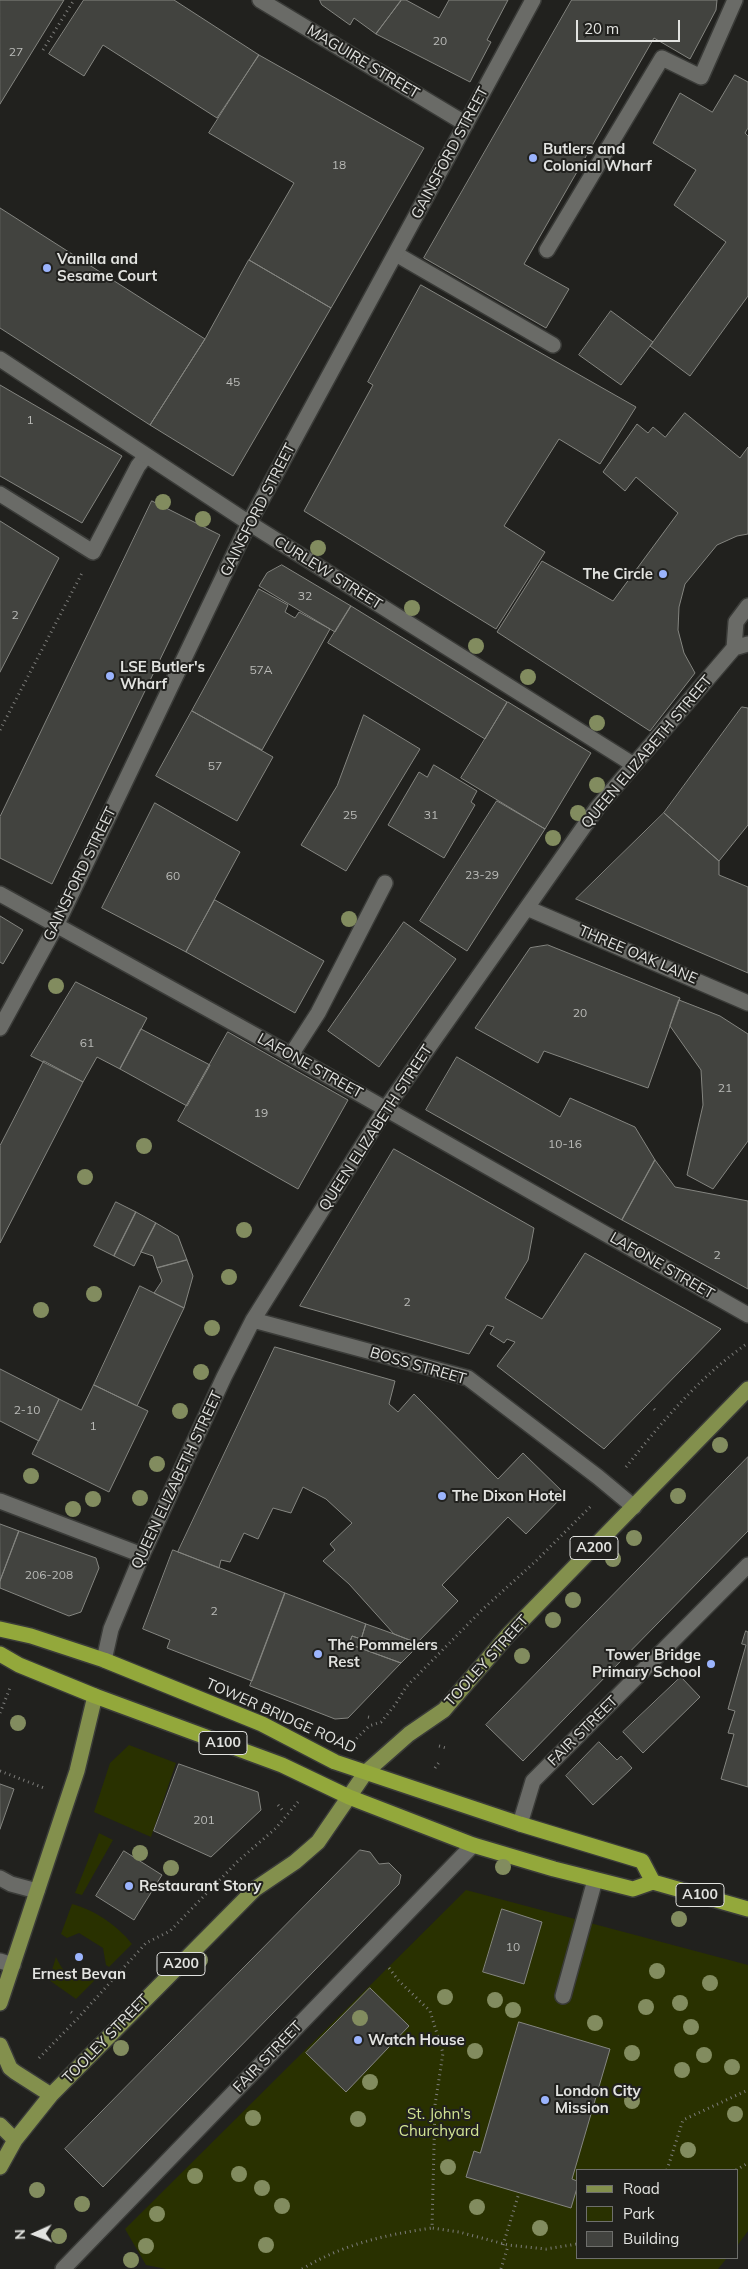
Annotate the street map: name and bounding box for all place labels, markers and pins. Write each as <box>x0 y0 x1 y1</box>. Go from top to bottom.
place label: Butlers and Colonial Wharf <box>543 140 652 175</box>
marker: Butlers and Colonial Wharf <box>527 152 539 164</box>
place label: Vanilla and Sesame Court <box>57 250 157 285</box>
marker: Vanilla and Sesame Court <box>41 262 53 274</box>
place label: The Circle <box>583 565 653 583</box>
marker: The Circle <box>657 568 669 580</box>
place label: LSE Butler's Wharf <box>120 658 205 693</box>
marker: LSE Butler's Wharf <box>104 670 116 682</box>
place label: The Dixon Hotel <box>452 1487 566 1505</box>
marker: The Dixon Hotel <box>436 1490 448 1502</box>
place label: The Pommelers Rest <box>328 1636 438 1671</box>
place label: Tower Bridge Primary School <box>592 1646 701 1681</box>
marker: The Pommelers Rest <box>312 1648 324 1660</box>
marker: Tower Bridge Primary School <box>705 1658 717 1670</box>
place label: Restaurant Story <box>139 1877 261 1895</box>
marker: Restaurant Story <box>123 1880 135 1892</box>
marker: Ernest Bevan <box>73 1951 85 1963</box>
place label: Ernest Bevan <box>32 1965 126 1983</box>
place label: Watch House <box>368 2031 465 2049</box>
marker: Watch House <box>352 2034 364 2046</box>
place label: London City Mission <box>555 2082 641 2117</box>
marker: London City Mission <box>539 2094 551 2106</box>

